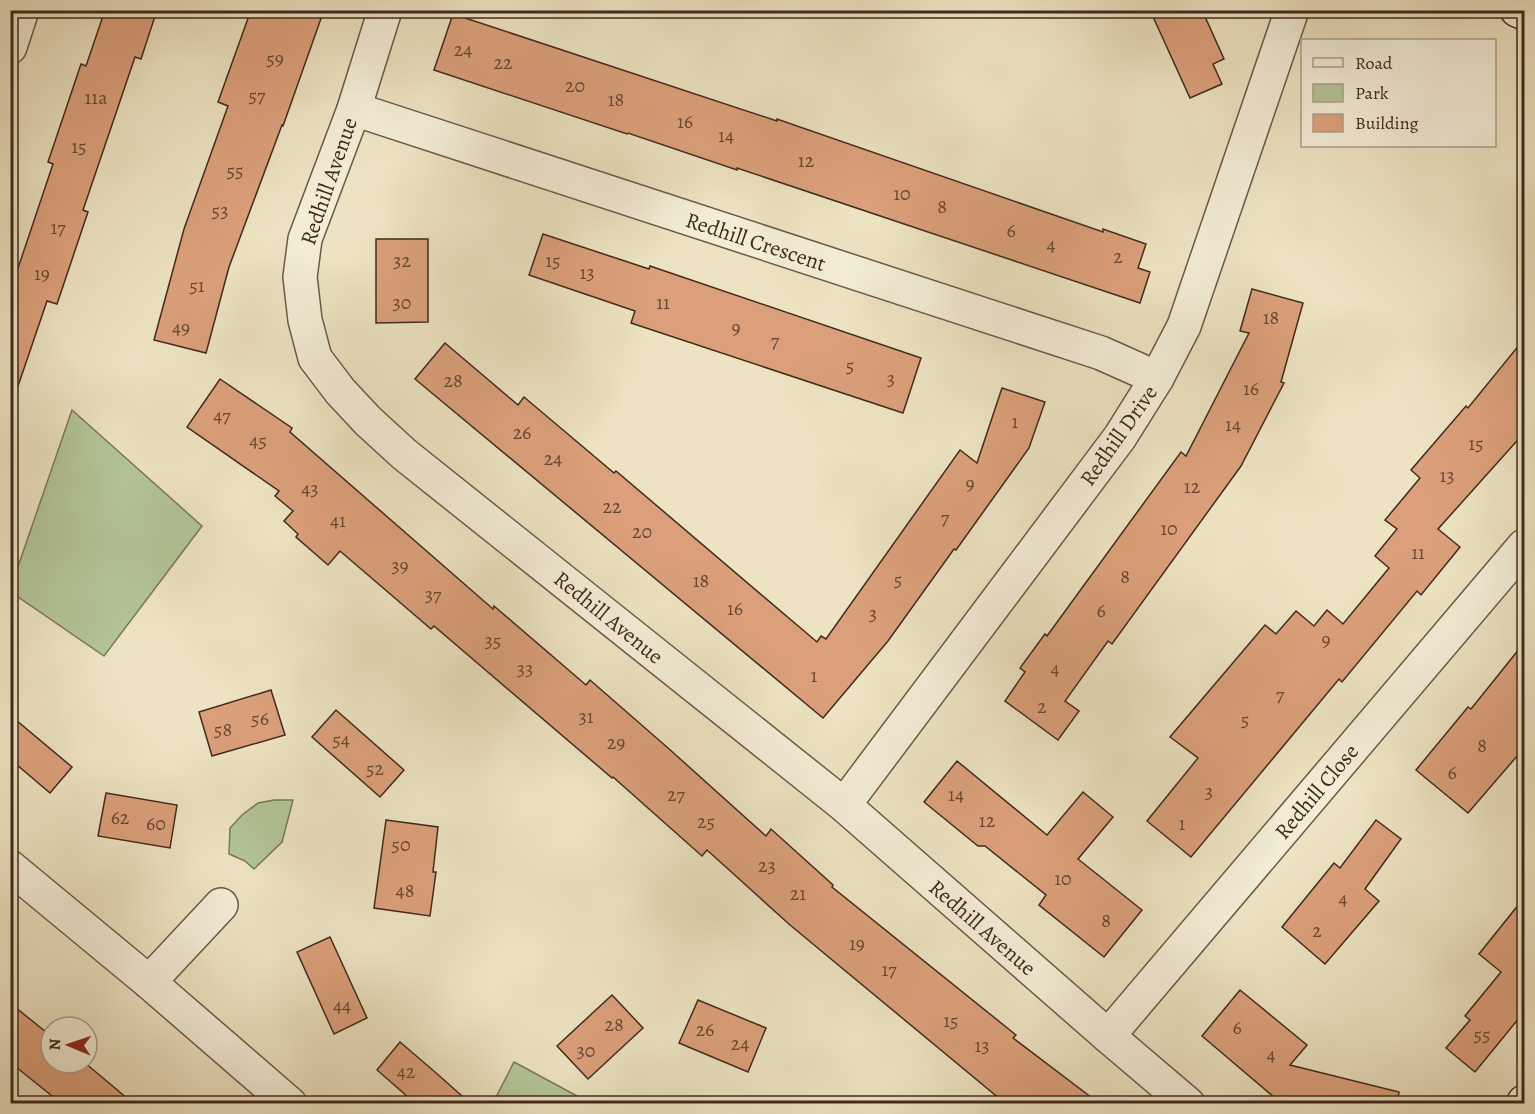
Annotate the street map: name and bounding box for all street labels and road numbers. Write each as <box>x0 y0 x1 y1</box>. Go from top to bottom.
street label: Redhill Avenue <box>293 114 365 249</box>
street label: Redhill Crescent <box>682 205 830 279</box>
street label: Redhill Drive <box>1073 379 1165 492</box>
street label: Redhill Avenue <box>547 564 669 671</box>
street label: Redhill Close <box>1268 737 1366 846</box>
street label: Redhill Avenue <box>922 873 1042 983</box>

